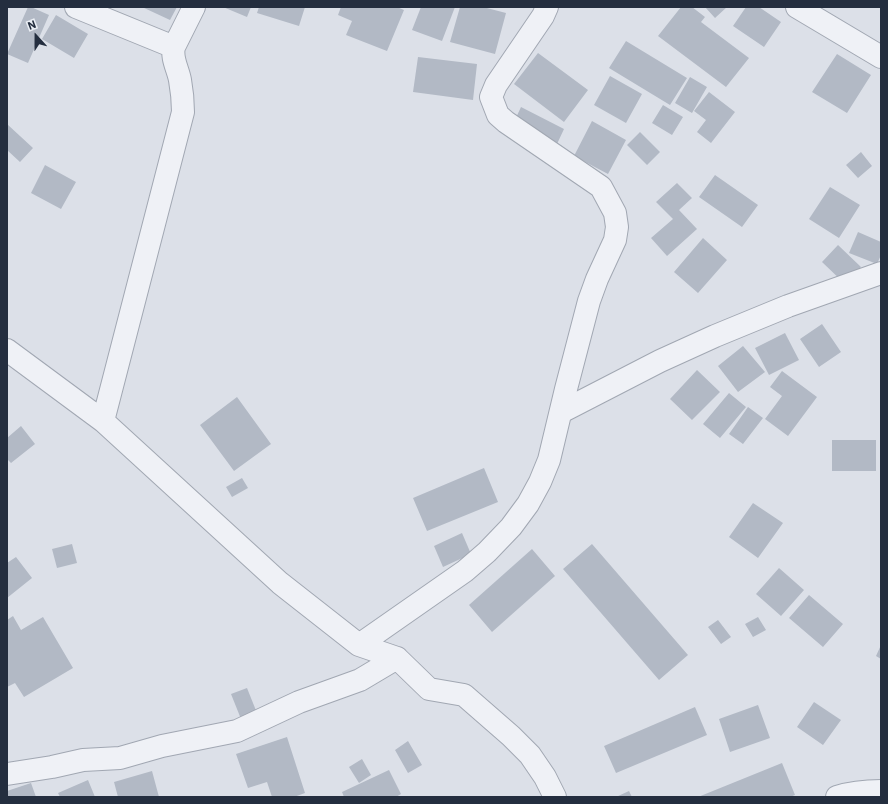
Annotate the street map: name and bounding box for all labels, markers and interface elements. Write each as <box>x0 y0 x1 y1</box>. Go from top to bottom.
north arrow <box>16 16 56 56</box>
text: N <box>25 17 38 33</box>

